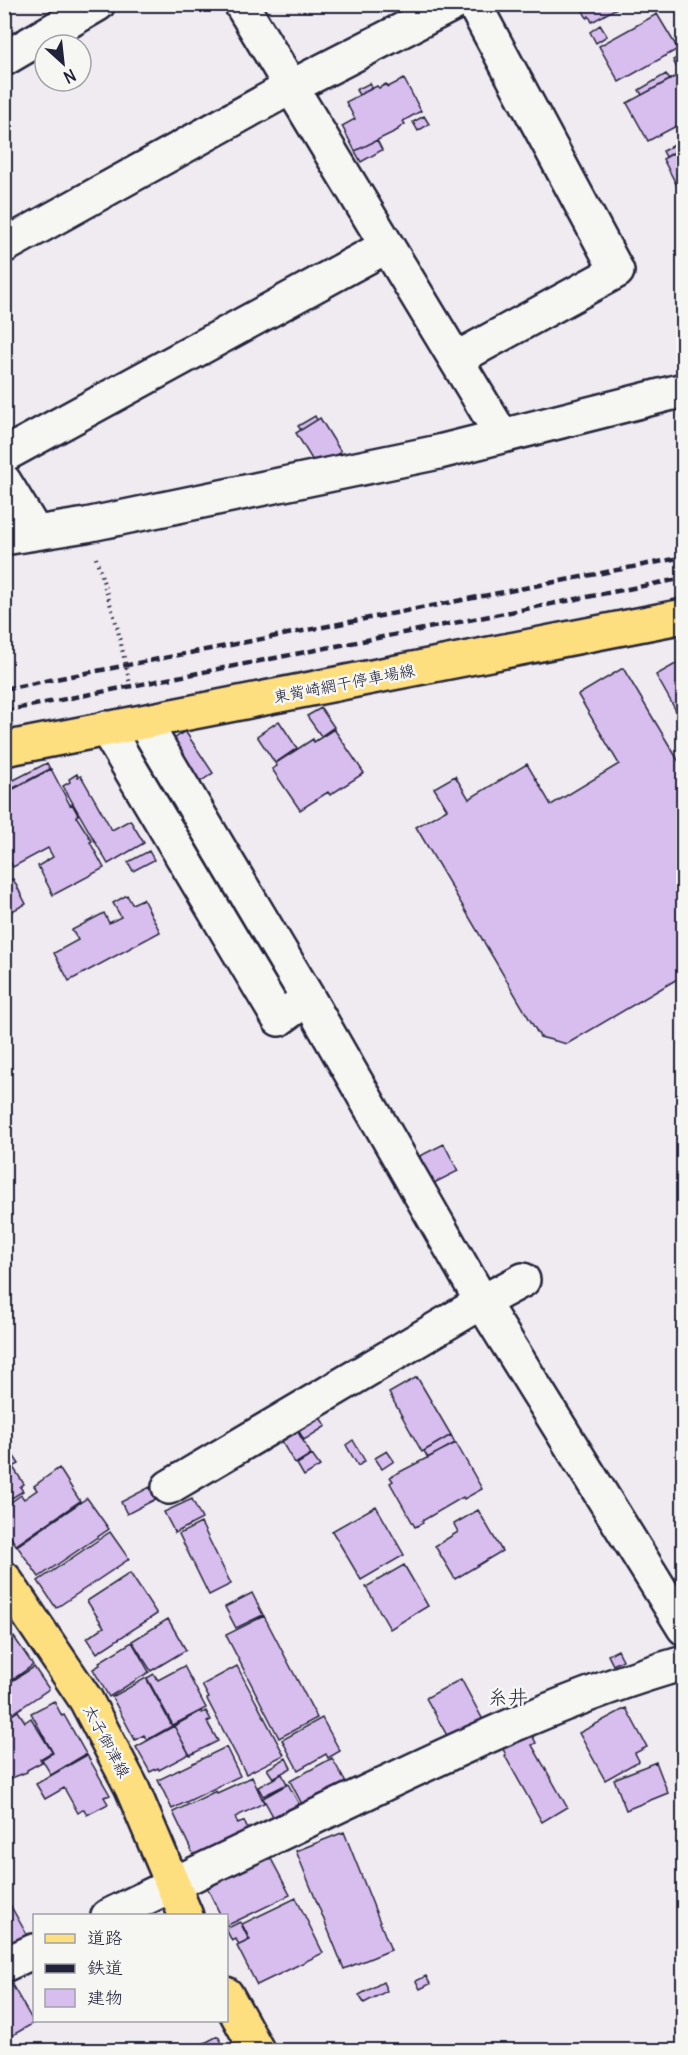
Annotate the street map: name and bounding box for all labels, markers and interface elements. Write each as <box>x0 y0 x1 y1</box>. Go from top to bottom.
north arrow <box>33 33 93 93</box>
text: N <box>60 65 79 88</box>
street label: 東觜崎網干停車場線 <box>271 659 417 707</box>
district label: 糸井 <box>488 1684 528 1709</box>
street label: 太子御津線 <box>79 1701 135 1781</box>
legend <box>33 1914 228 2022</box>
text: 道路 <box>87 1926 123 1949</box>
text: 鉄道 <box>87 1956 123 1979</box>
text: 建物 <box>87 1986 123 2009</box>

